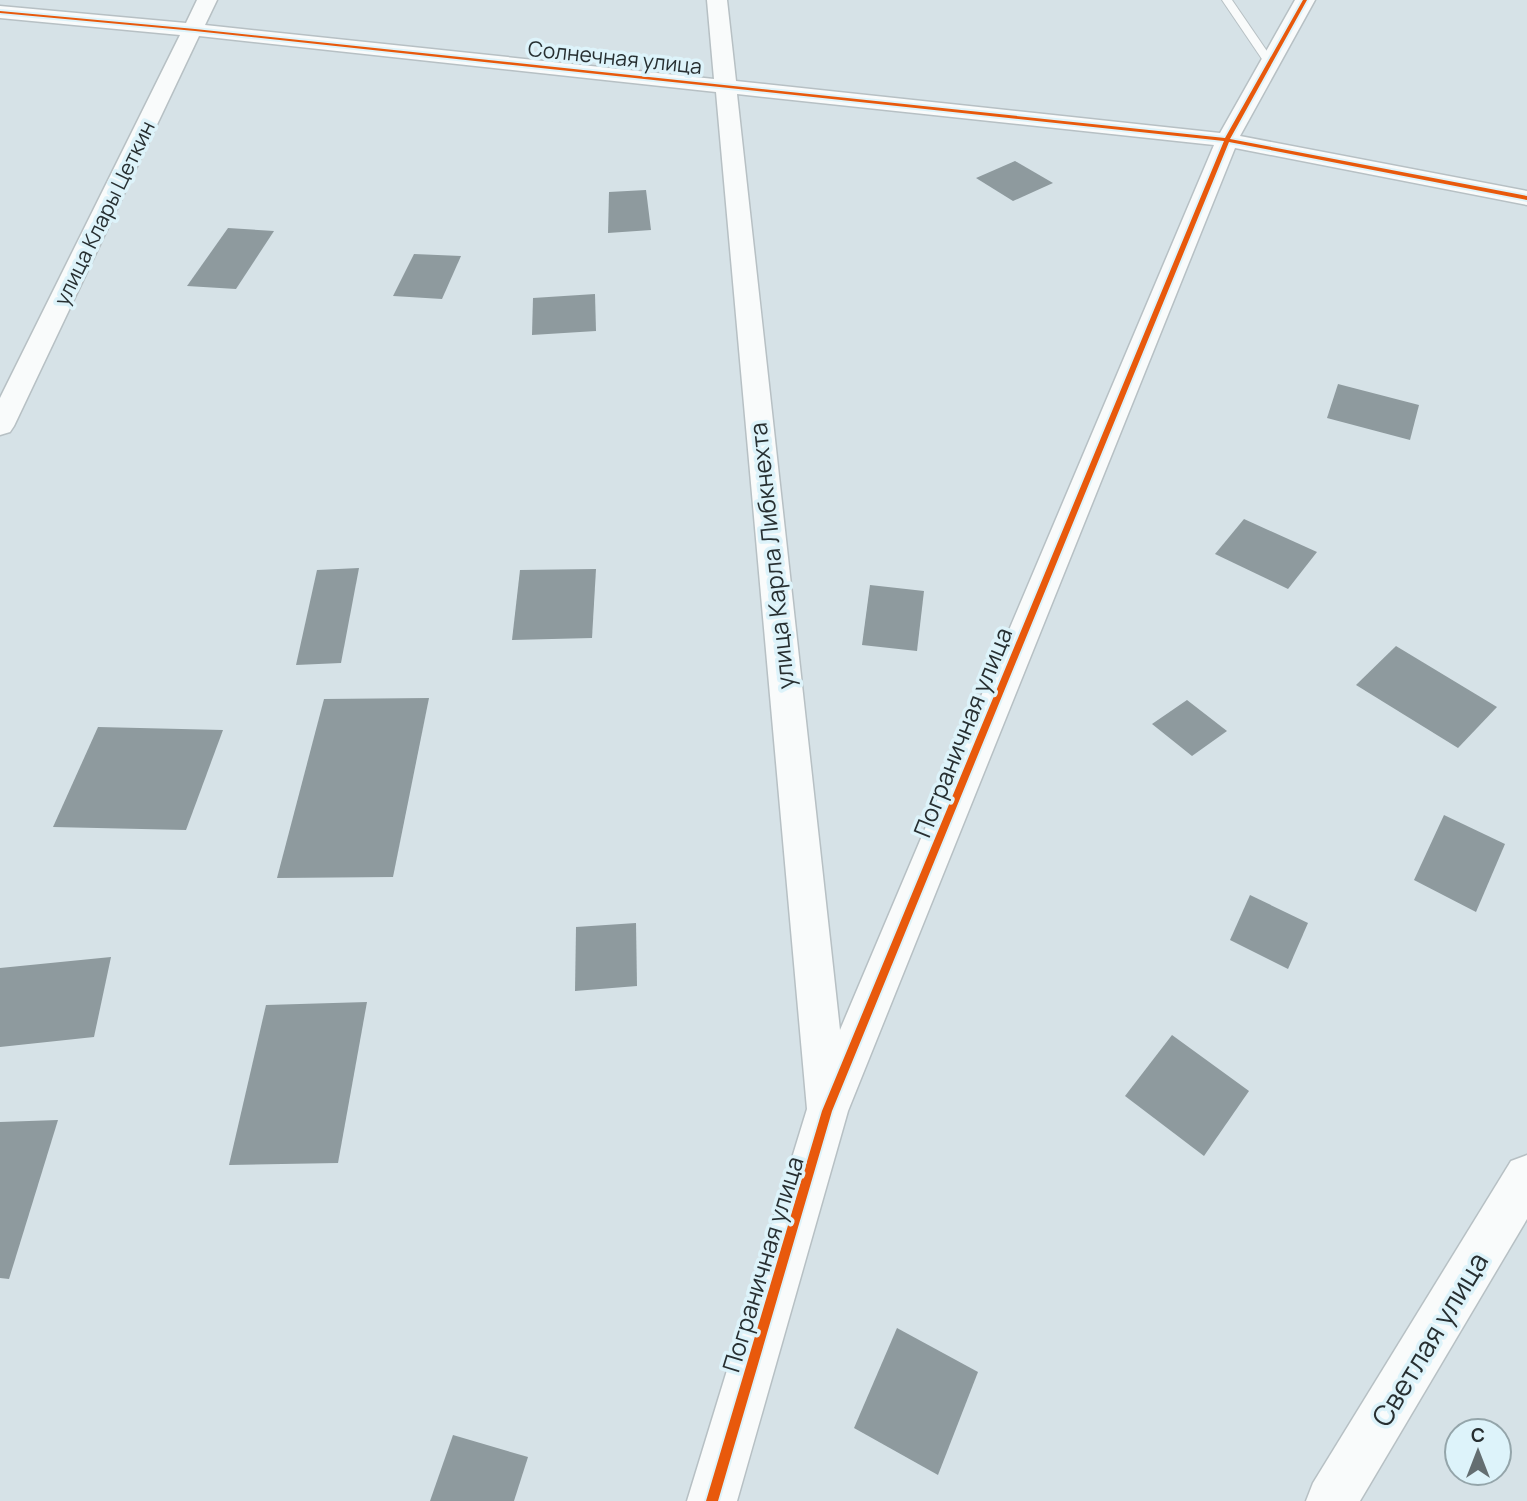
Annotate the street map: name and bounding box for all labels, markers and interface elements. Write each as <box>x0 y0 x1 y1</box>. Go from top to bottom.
street label: Солнечная улица <box>527 34 703 80</box>
street label: улица Клары Цеткин <box>47 116 161 310</box>
street label: улица Карла Либкнехта <box>741 421 801 691</box>
street label: Пограничная улица <box>905 622 1019 842</box>
street label: Пограничная улица <box>714 1152 810 1376</box>
street label: Светлая улица <box>1362 1245 1496 1433</box>
north arrow <box>1443 1417 1513 1487</box>
text: С <box>1471 1422 1485 1448</box>

